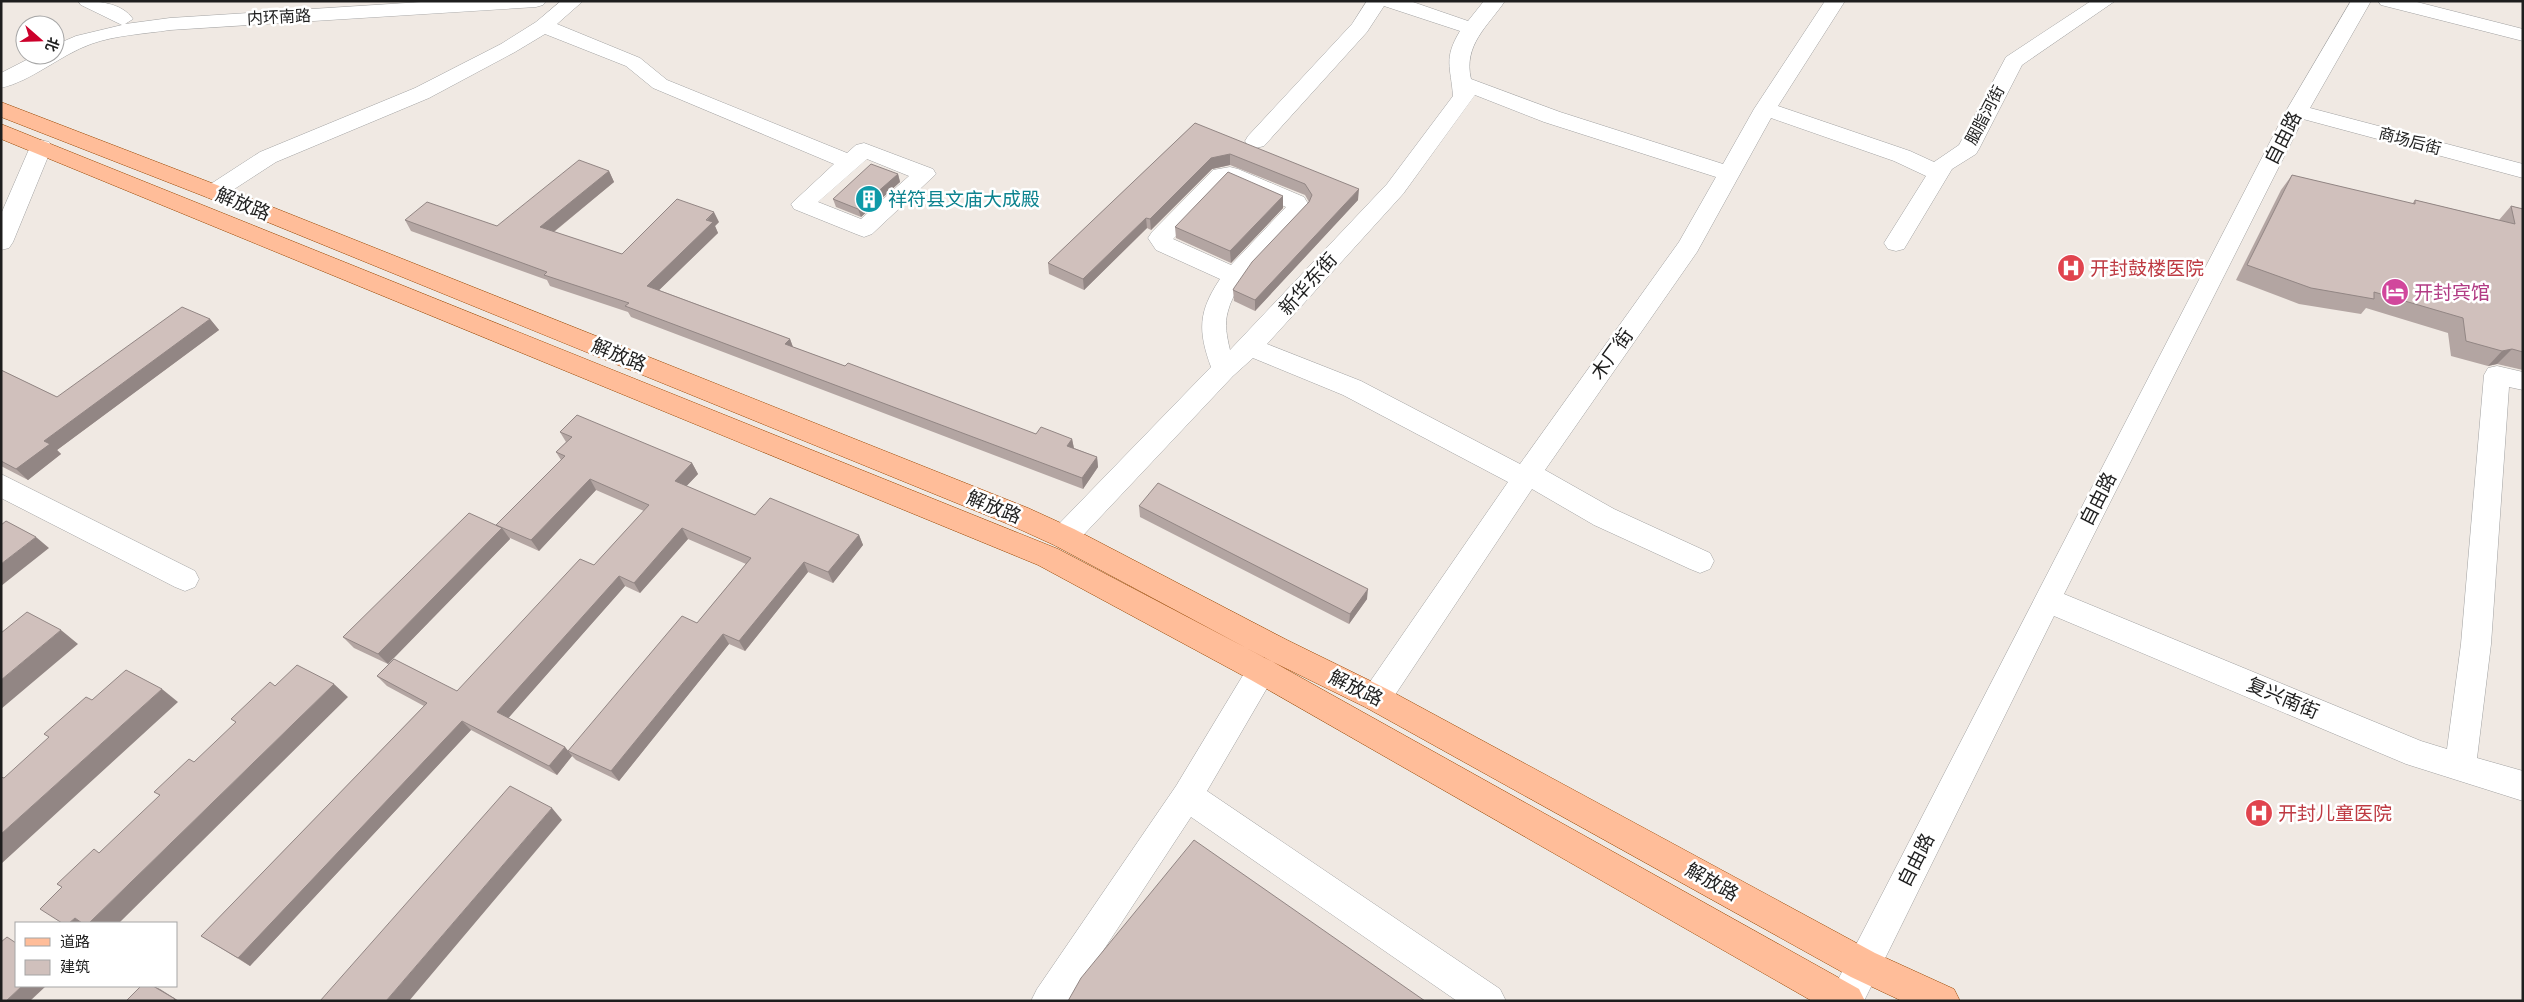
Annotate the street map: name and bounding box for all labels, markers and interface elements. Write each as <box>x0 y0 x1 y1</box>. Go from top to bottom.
street label: 内环南路 <box>247 6 311 28</box>
north arrow <box>15 15 65 65</box>
text: 北 <box>41 35 62 54</box>
street label: 胭脂河街 <box>1962 82 2008 148</box>
street label: 自由路 <box>2260 107 2306 169</box>
street label: 商场后街 <box>2377 124 2443 158</box>
street label: 解放路 <box>212 183 274 225</box>
building icon: 祥符县文庙大成殿 <box>854 184 884 214</box>
place label: 祥符县文庙大成殿 <box>888 188 1040 211</box>
street label: 新华东街 <box>1274 248 1342 320</box>
hospital icon: 开封鼓楼医院 <box>2056 253 2086 283</box>
place label: 开封鼓楼医院 <box>2090 257 2204 280</box>
hotel icon: 开封宾馆 <box>2380 277 2410 307</box>
place label: 开封宾馆 <box>2414 281 2490 304</box>
street label: 木厂街 <box>1586 324 1638 384</box>
street label: 解放路 <box>588 334 650 376</box>
street label: 自由路 <box>2075 468 2121 530</box>
street label: 解放路 <box>963 486 1025 528</box>
street label: 解放路 <box>1325 665 1387 711</box>
street label: 复兴南街 <box>2244 673 2322 723</box>
hospital icon: 开封儿童医院 <box>2244 798 2274 828</box>
place label: 开封儿童医院 <box>2278 802 2392 825</box>
street label: 自由路 <box>1893 829 1939 891</box>
street label: 解放路 <box>1681 858 1743 906</box>
legend <box>15 922 178 987</box>
text: 道路 <box>60 933 90 951</box>
text: 建筑 <box>60 958 90 976</box>

